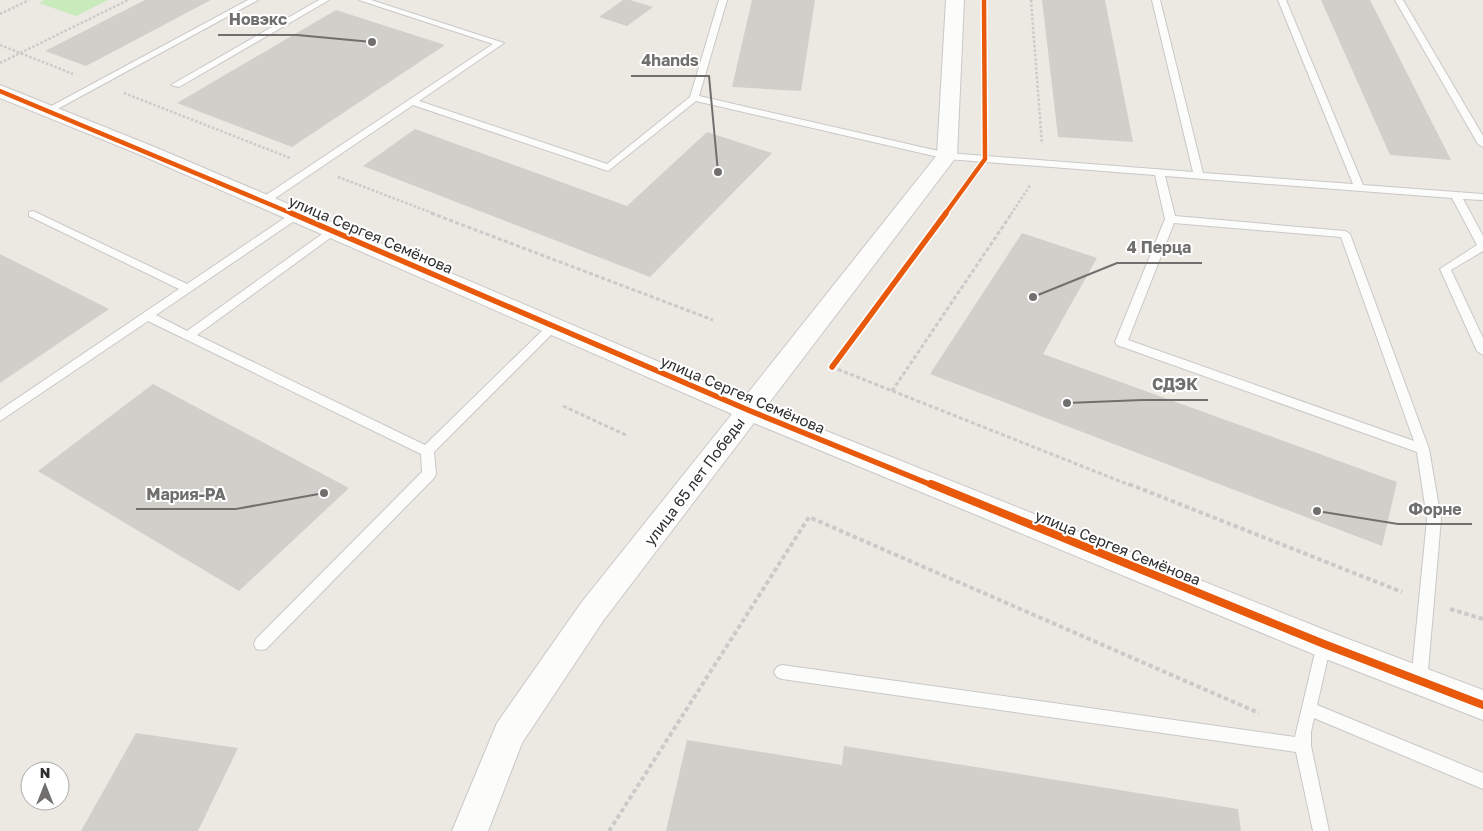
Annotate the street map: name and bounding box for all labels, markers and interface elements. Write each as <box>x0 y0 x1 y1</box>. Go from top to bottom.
callout: Новэкс <box>218 4 297 35</box>
text: Новэкс <box>229 9 287 29</box>
callout: 4hands <box>631 45 709 76</box>
text: 4hands <box>641 50 699 70</box>
street label: улица Сергея Семёнова <box>286 191 456 277</box>
callout: 4 Перца <box>1117 232 1202 263</box>
text: 4 Перца <box>1127 237 1191 257</box>
street label: улица Сергея Семёнова <box>658 351 828 437</box>
callout: СДЭК <box>1142 369 1208 400</box>
text: СДЭК <box>1152 374 1198 394</box>
street label: улица 65 лет Победы <box>640 414 748 548</box>
callout: Мария-РА <box>136 478 236 509</box>
text: Мария-РА <box>146 484 226 504</box>
callout: Форне <box>1398 493 1472 524</box>
text: Форне <box>1408 499 1462 519</box>
street label: улица Сергея Семёнова <box>1033 505 1203 589</box>
north arrow <box>20 761 70 811</box>
text: N <box>40 764 50 781</box>

